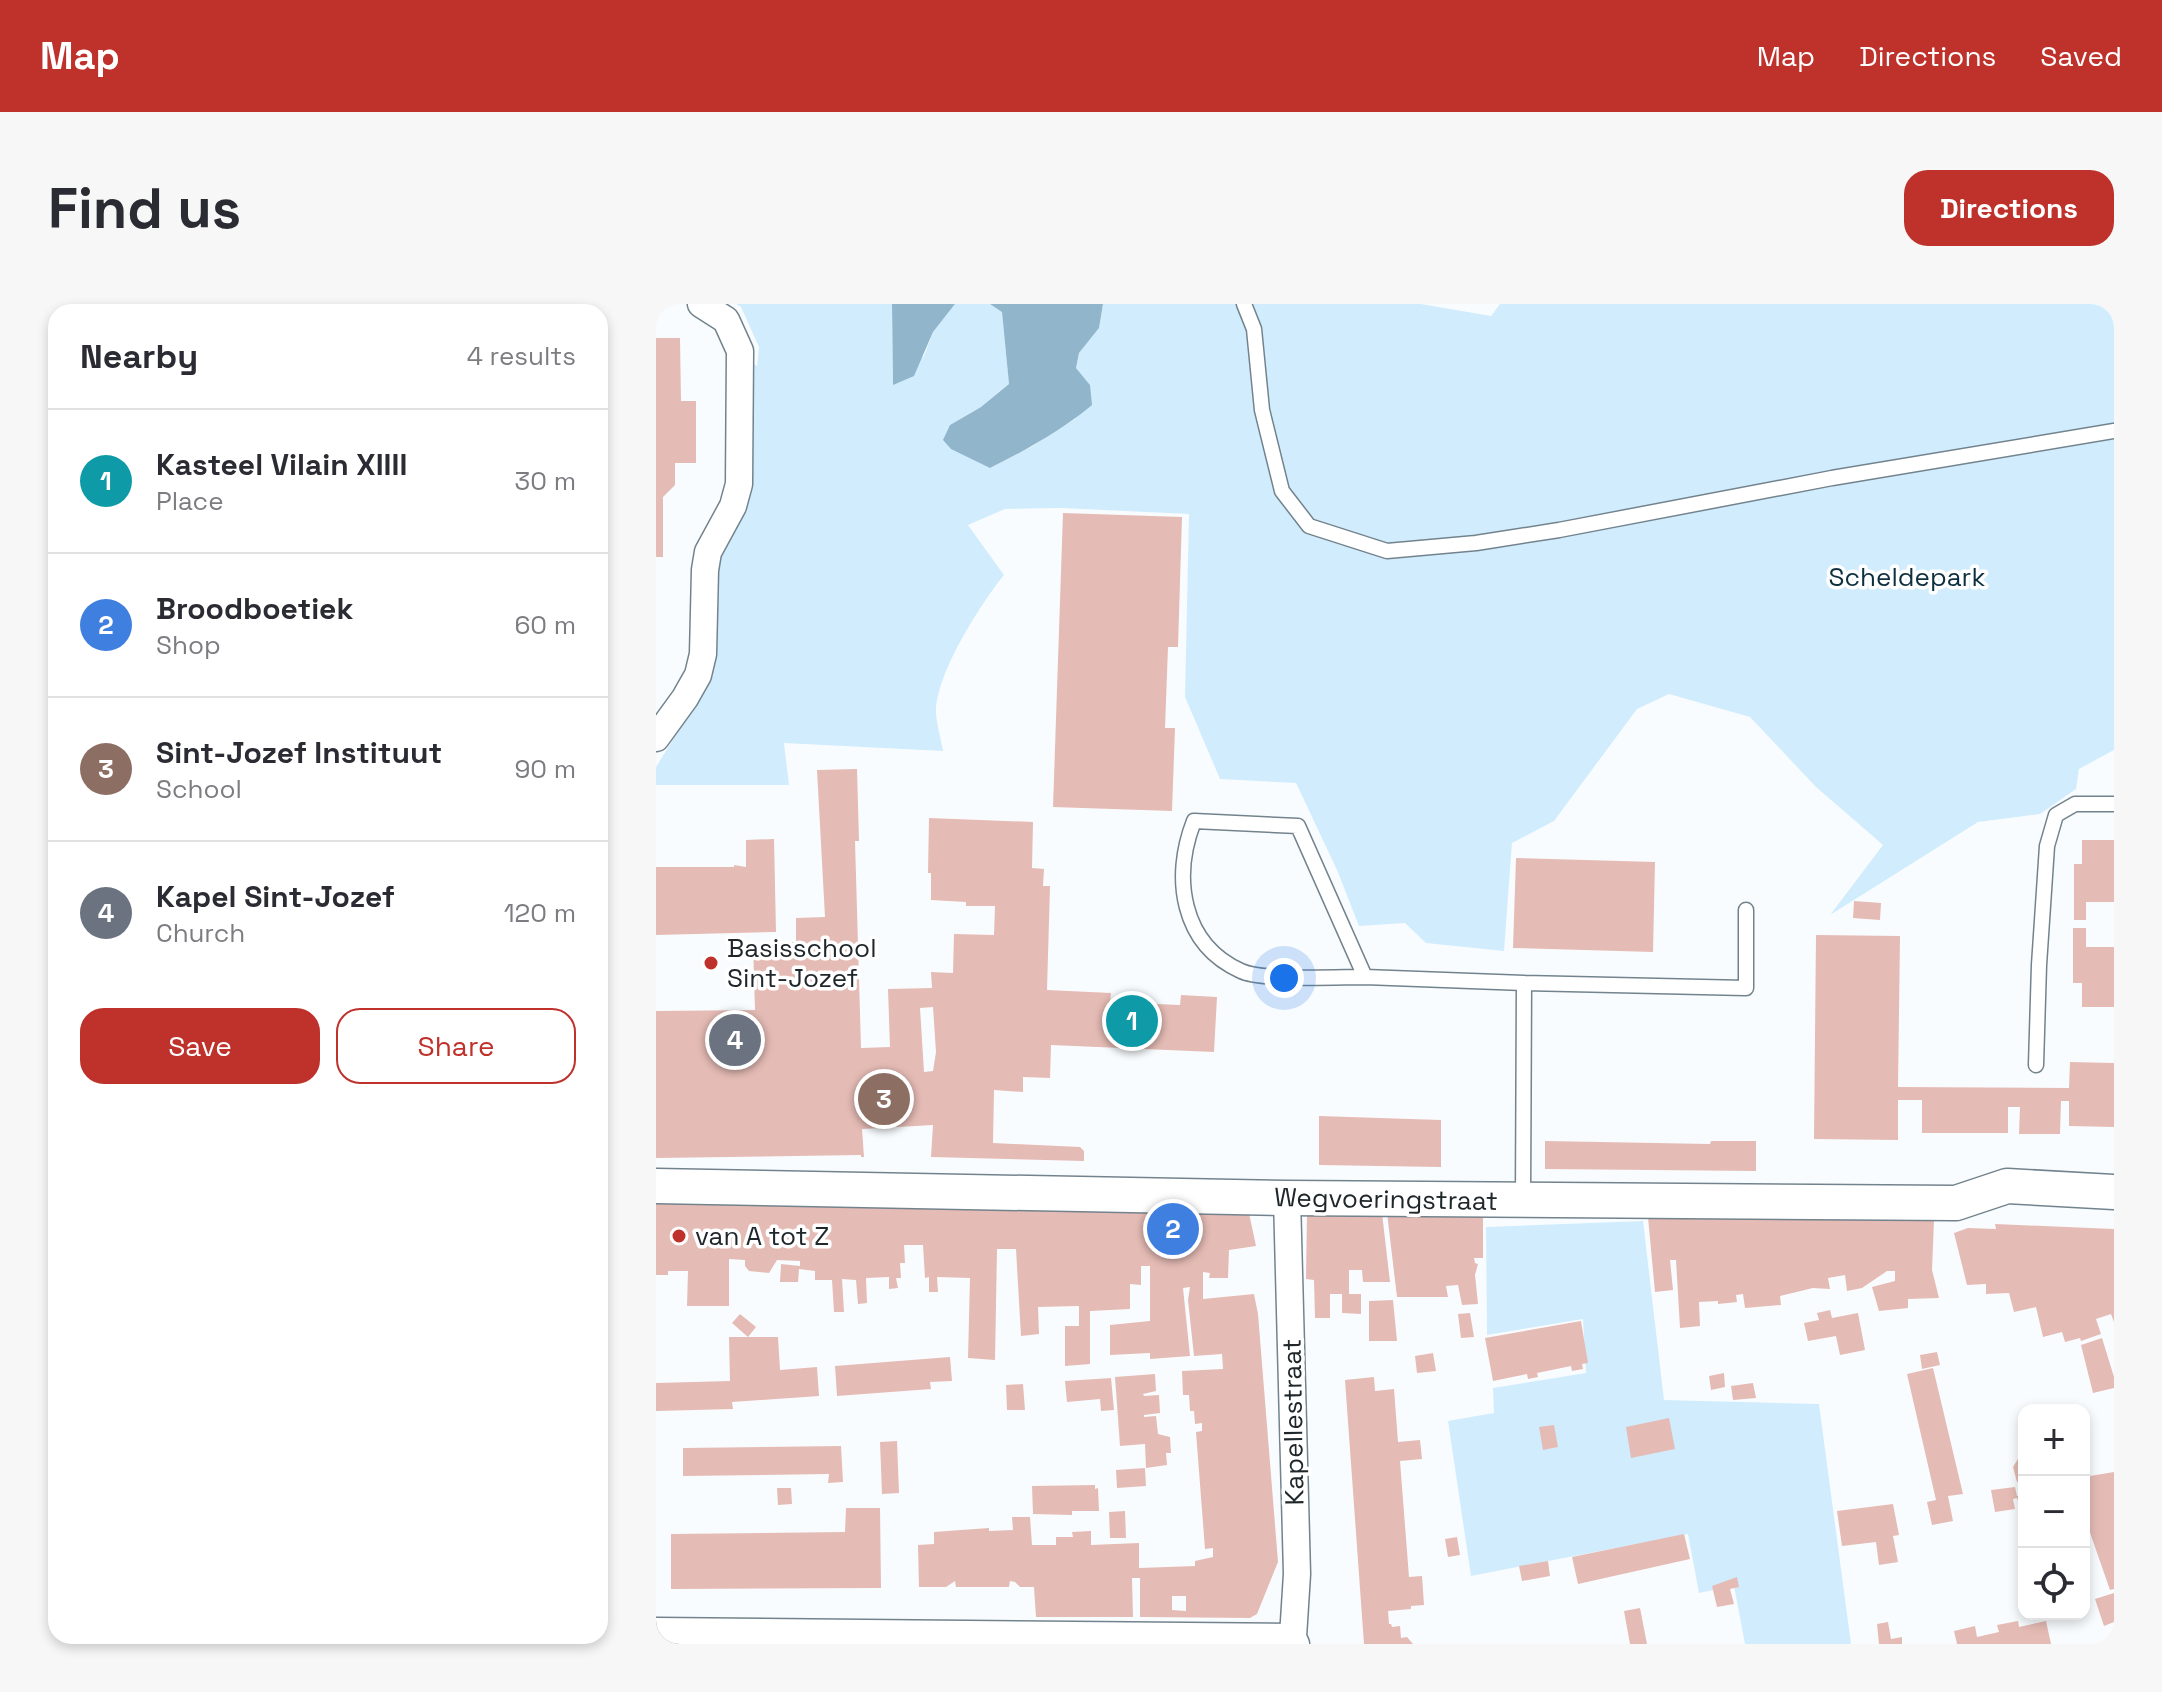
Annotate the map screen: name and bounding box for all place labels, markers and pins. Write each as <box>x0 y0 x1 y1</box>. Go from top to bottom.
place label: Basisschool Sint-Jozef <box>727 931 877 995</box>
marker: Basisschool Sint-Jozef <box>702 954 720 972</box>
pin: 1 <box>1106 991 1158 1051</box>
pin: 4 <box>709 1010 761 1070</box>
pin: 3 <box>858 1069 910 1129</box>
pin: 2 <box>1147 1199 1199 1259</box>
place label: van A tot Z <box>695 1219 829 1253</box>
marker: van A tot Z <box>670 1227 688 1245</box>

